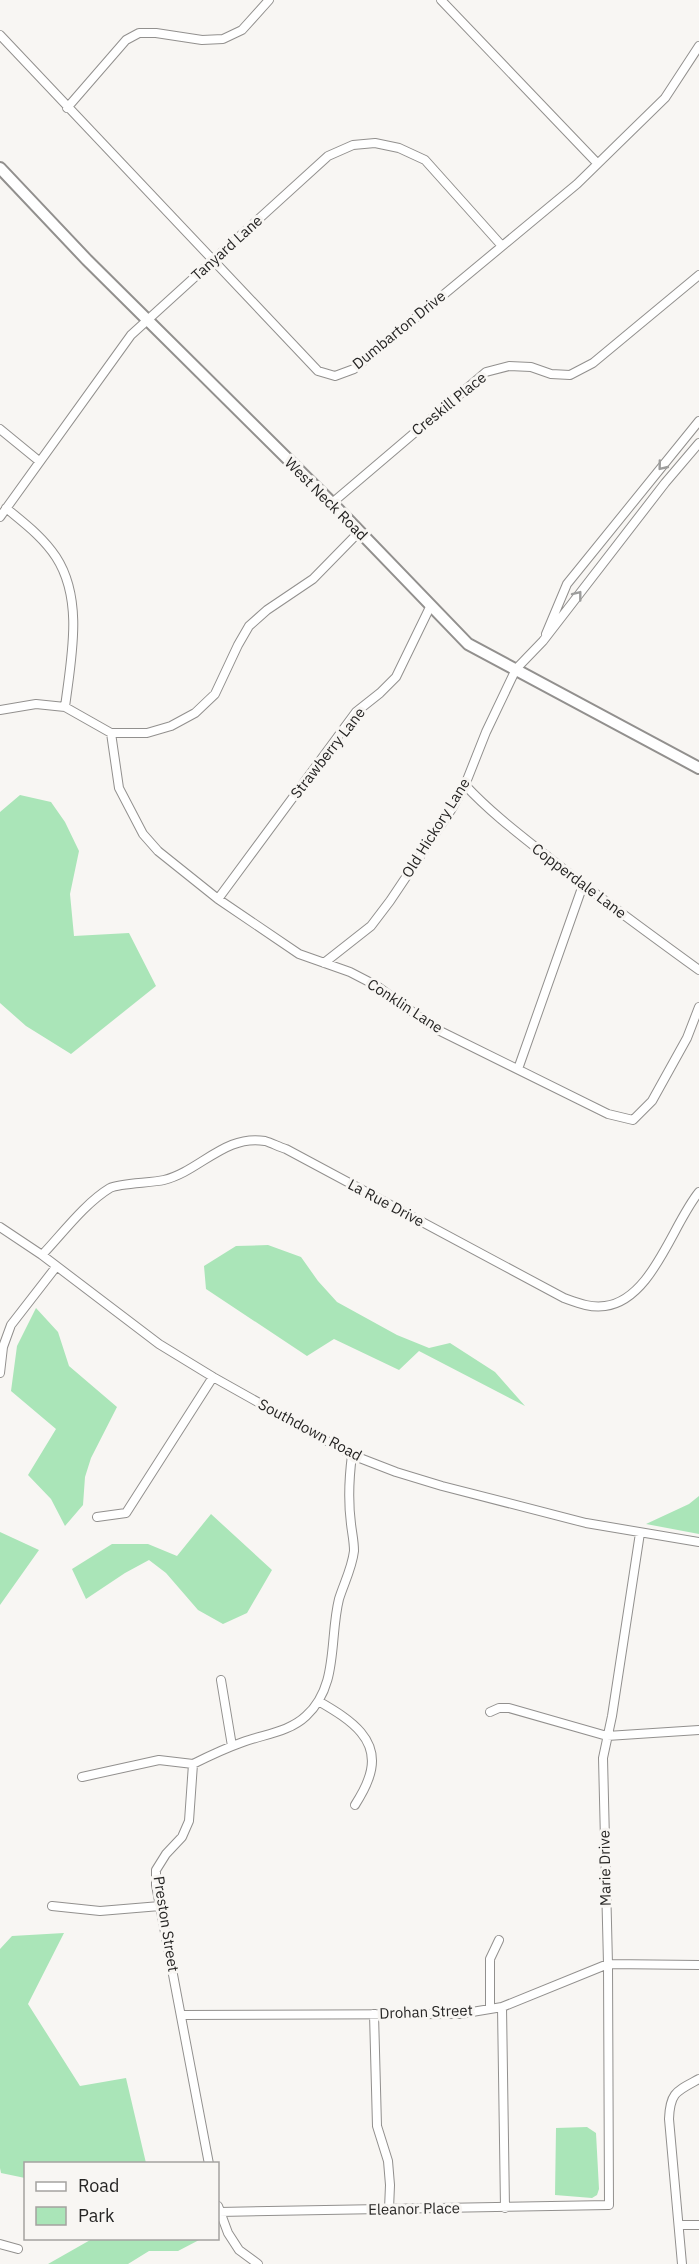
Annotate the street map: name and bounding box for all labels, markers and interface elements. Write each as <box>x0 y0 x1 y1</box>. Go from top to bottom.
street label: Tanyard Lane <box>187 211 266 285</box>
street label: Dumbarton Drive <box>348 286 449 373</box>
street label: Creskill Place <box>408 368 490 439</box>
street label: West Neck Road <box>281 453 372 544</box>
one-way arrow <box>659 459 670 470</box>
one-way arrow <box>571 590 582 601</box>
street label: Strawberry Lane <box>286 703 369 802</box>
street label: Old Hickory Lane <box>397 774 474 881</box>
street label: Copperdale Lane <box>528 839 630 922</box>
street label: Conklin Lane <box>364 974 447 1037</box>
street label: La Rue Drive <box>345 1175 428 1231</box>
street label: Southdown Road <box>255 1394 365 1465</box>
street label: Marie Drive <box>594 1830 615 1906</box>
street label: Preston Street <box>150 1875 183 1973</box>
street label: Drohan Street <box>379 2000 473 2023</box>
legend <box>24 2162 219 2240</box>
text: Road <box>78 2174 119 2197</box>
street label: Eleanor Place <box>368 2198 460 2219</box>
text: Park <box>78 2204 115 2227</box>

